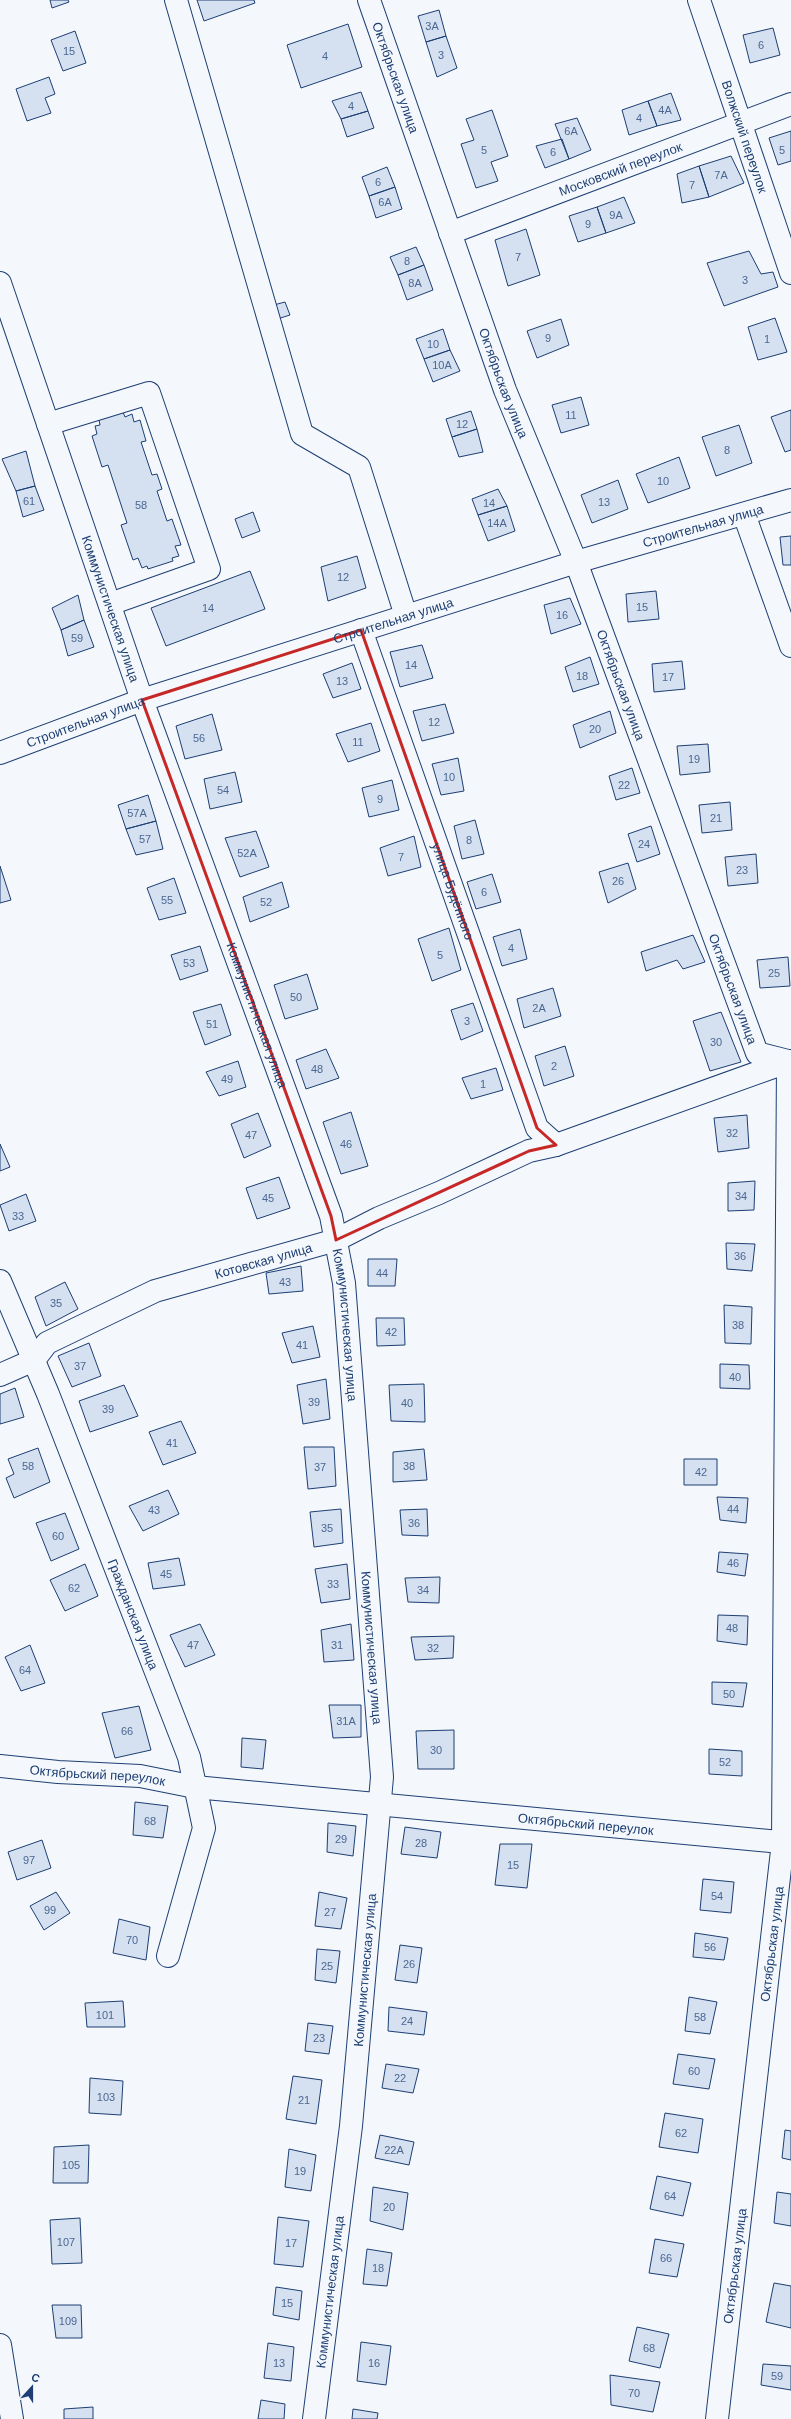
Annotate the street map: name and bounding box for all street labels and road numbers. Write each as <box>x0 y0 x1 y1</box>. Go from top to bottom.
street label: Октябрьская улица <box>370 20 423 136</box>
street label: Волжский переулок <box>719 78 771 195</box>
street label: Московский переулок <box>557 138 684 199</box>
street label: Октябрьская улица <box>476 326 532 441</box>
street label: Строительная улица <box>641 501 766 550</box>
street label: Коммунистическая улица <box>79 533 143 685</box>
street label: Строительная улица <box>331 594 456 646</box>
street label: Октябрьская улица <box>594 628 649 743</box>
street label: Строительная улица <box>24 692 147 750</box>
street label: улица Будённого <box>429 841 477 942</box>
street label: Октябрьская улица <box>706 932 761 1047</box>
street label: Коммунистическая улица <box>224 940 291 1090</box>
street label: Котовская улица <box>213 1239 314 1281</box>
street label: Коммунистическая улица <box>330 1247 361 1403</box>
street label: Гражданская улица <box>105 1557 162 1672</box>
street label: Коммунистическая улица <box>359 1570 385 1726</box>
street label: Октябрьский переулок <box>29 1762 167 1788</box>
street label: Октябрьский переулок <box>517 1810 655 1838</box>
street label: Октябрьская улица <box>757 1885 787 2003</box>
street label: Коммунистическая улица <box>351 1892 379 2047</box>
street label: Октябрьская улица <box>720 2207 750 2325</box>
street label: Коммунистическая улица <box>313 2214 347 2369</box>

